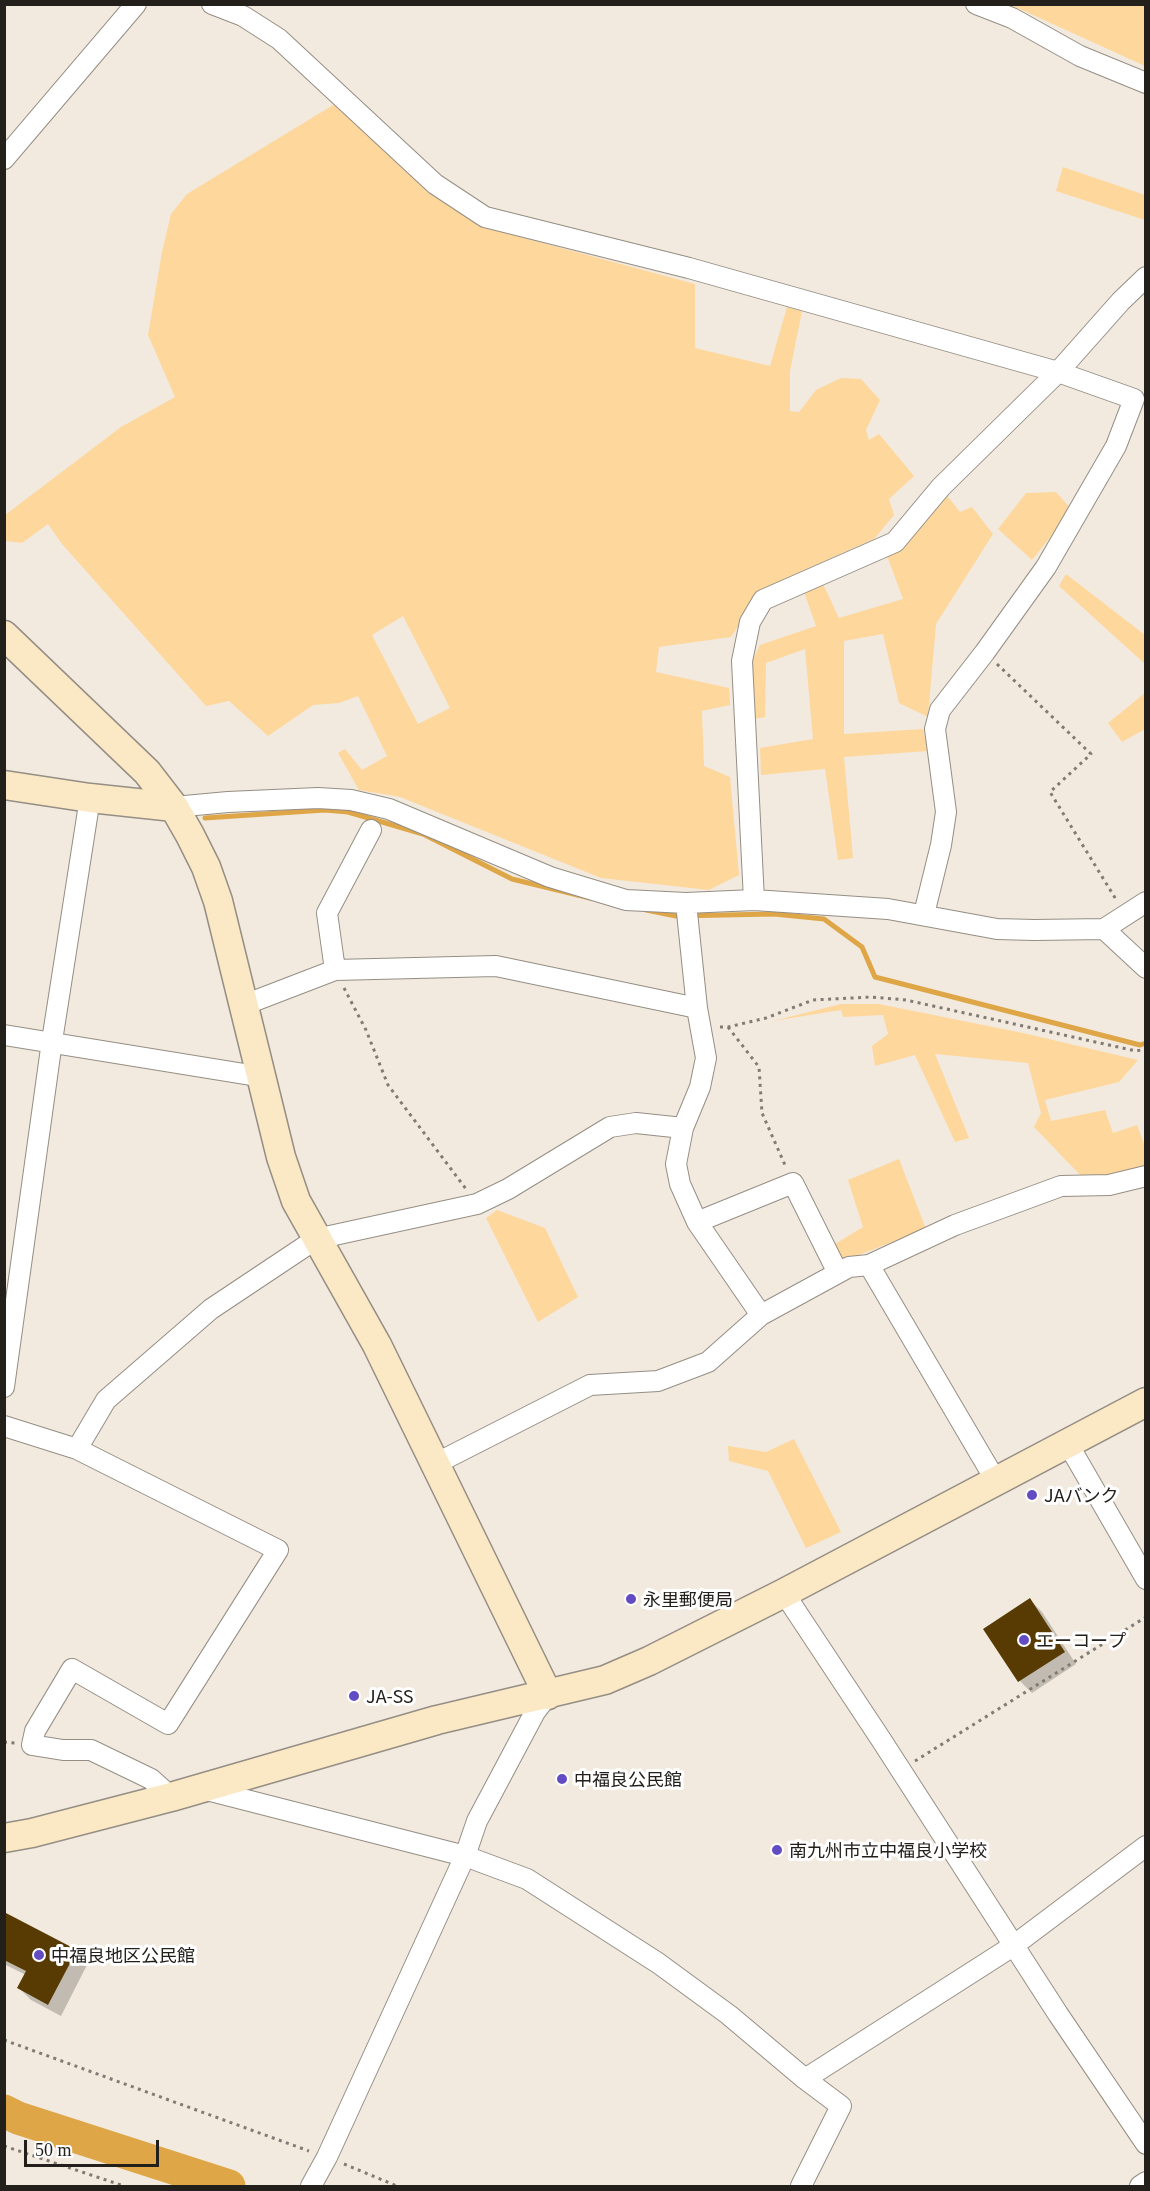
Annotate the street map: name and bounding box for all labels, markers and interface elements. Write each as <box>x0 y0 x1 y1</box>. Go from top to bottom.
place label: JAバンク <box>1044 1484 1119 1506</box>
marker: JAバンク <box>1025 1488 1039 1502</box>
place label: 永里郵便局 <box>643 1588 733 1610</box>
marker: 永里郵便局 <box>624 1592 638 1606</box>
place label: エーコープ <box>1036 1629 1126 1651</box>
marker: エーコープ <box>1017 1633 1031 1647</box>
place label: JA-SS <box>366 1685 414 1707</box>
marker: JA-SS <box>347 1689 361 1703</box>
place label: 中福良公民館 <box>574 1768 682 1790</box>
marker: 中福良公民館 <box>555 1772 569 1786</box>
place label: 南九州市立中福良小学校 <box>789 1839 987 1861</box>
marker: 南九州市立中福良小学校 <box>770 1843 784 1857</box>
place label: 中福良地区公民館 <box>51 1944 195 1966</box>
marker: 中福良地区公民館 <box>32 1948 46 1962</box>
scale bar <box>27 2128 162 2166</box>
text: 50 m <box>35 2140 72 2160</box>

